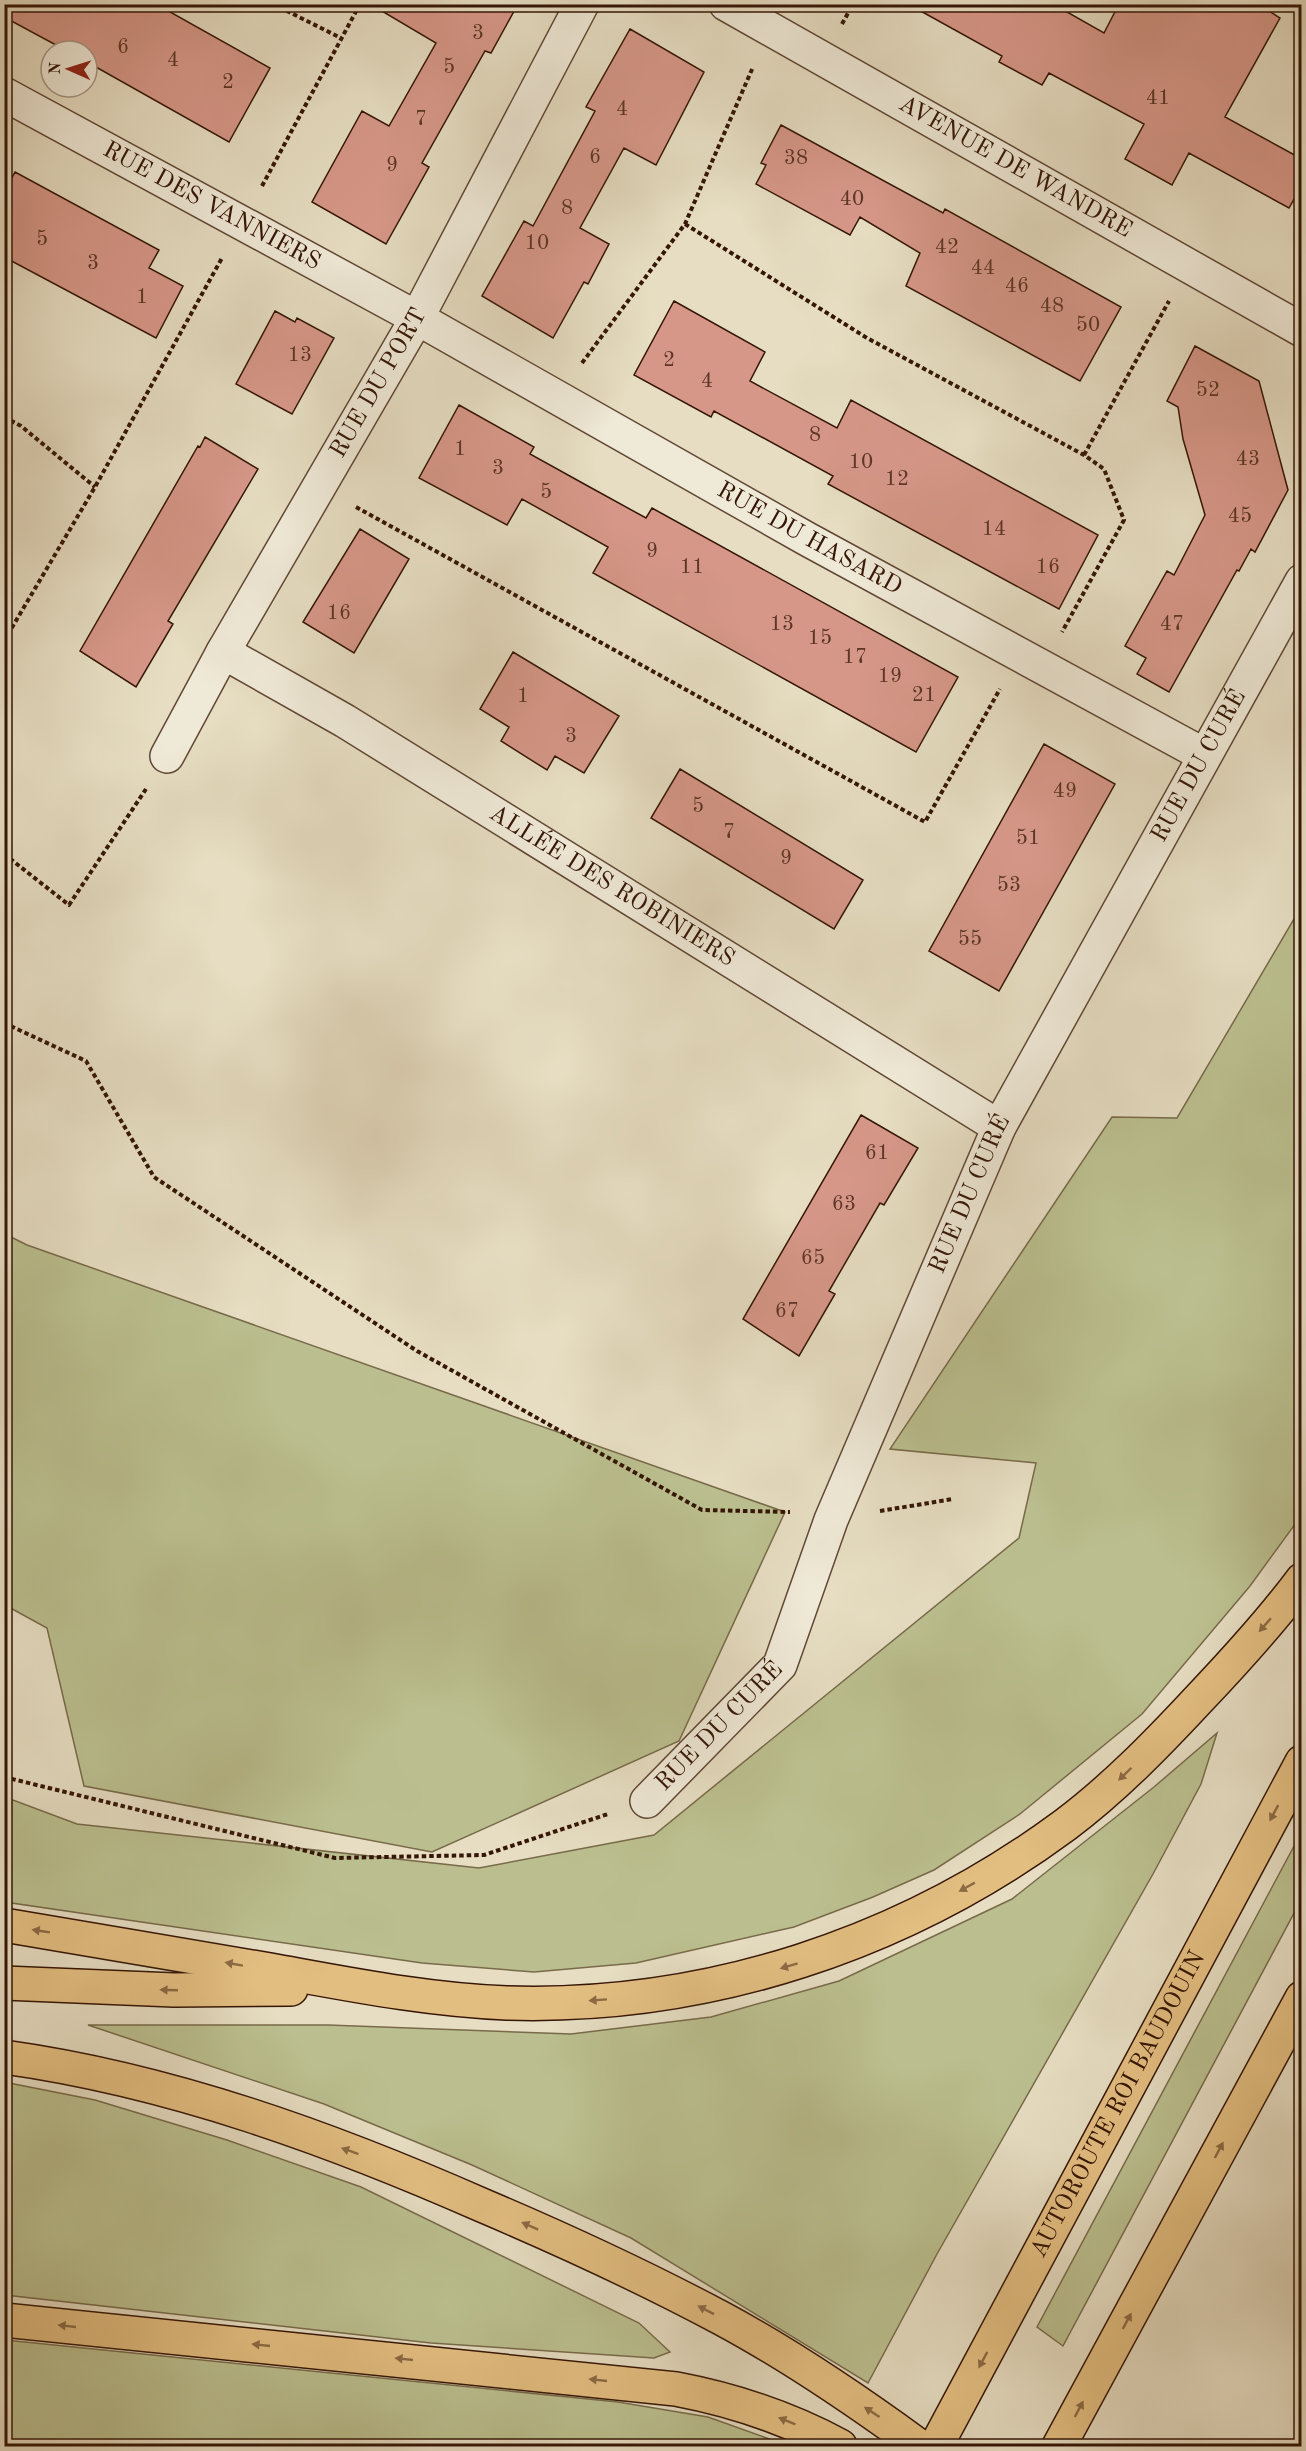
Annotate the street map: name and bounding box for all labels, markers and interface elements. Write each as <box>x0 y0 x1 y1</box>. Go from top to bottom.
house number: 3 <box>472 23 484 44</box>
house number: 6 <box>117 37 129 58</box>
north arrow <box>39 39 99 99</box>
house number: 4 <box>167 50 179 71</box>
house number: 5 <box>443 57 455 78</box>
text: N <box>48 61 64 75</box>
house number: 2 <box>222 72 234 93</box>
house number: 41 <box>1146 88 1170 109</box>
street label: AVENUE DE WANDRE <box>894 92 1136 243</box>
house number: 4 <box>616 99 628 120</box>
house number: 7 <box>415 109 427 130</box>
street label: RUE DES VANNIERS <box>99 138 324 275</box>
house number: 6 <box>589 147 601 168</box>
house number: 38 <box>784 148 808 169</box>
house number: 9 <box>386 155 398 176</box>
house number: 40 <box>840 189 864 210</box>
house number: 8 <box>561 198 573 219</box>
house number: 5 <box>36 229 48 250</box>
house number: 10 <box>525 233 549 254</box>
house number: 42 <box>935 237 959 258</box>
house number: 3 <box>87 253 99 274</box>
house number: 44 <box>971 258 995 279</box>
house number: 46 <box>1005 276 1029 297</box>
house number: 1 <box>136 287 148 308</box>
house number: 48 <box>1040 296 1064 317</box>
street label: RUE DU PORT <box>326 304 432 462</box>
house number: 50 <box>1076 315 1100 336</box>
house number: 13 <box>288 345 312 366</box>
house number: 2 <box>663 350 675 371</box>
house number: 4 <box>701 371 713 392</box>
house number: 52 <box>1196 380 1220 401</box>
house number: 8 <box>809 425 821 446</box>
house number: 1 <box>454 439 466 460</box>
house number: 43 <box>1236 449 1260 470</box>
house number: 10 <box>849 452 873 473</box>
house number: 3 <box>492 458 504 479</box>
house number: 12 <box>885 469 909 490</box>
street label: RUE DU HASARD <box>713 478 905 600</box>
house number: 5 <box>540 482 552 503</box>
house number: 45 <box>1228 506 1252 527</box>
house number: 14 <box>982 519 1006 540</box>
house number: 9 <box>646 541 658 562</box>
house number: 11 <box>680 557 704 578</box>
house number: 16 <box>1036 557 1060 578</box>
house number: 16 <box>327 603 351 624</box>
house number: 13 <box>770 614 794 635</box>
house number: 47 <box>1160 614 1184 635</box>
house number: 15 <box>808 628 832 649</box>
house number: 17 <box>843 647 867 668</box>
house number: 19 <box>878 666 902 687</box>
street label: RUE DU CURÉ <box>1147 684 1251 846</box>
house number: 21 <box>912 685 936 706</box>
house number: 1 <box>517 686 529 707</box>
house number: 3 <box>565 726 577 747</box>
house number: 49 <box>1053 781 1077 802</box>
house number: 5 <box>692 796 704 817</box>
street label: ALLÉE DES ROBINIERS <box>485 801 739 972</box>
house number: 7 <box>723 822 735 843</box>
house number: 51 <box>1016 828 1040 849</box>
house number: 9 <box>780 848 792 869</box>
house number: 53 <box>997 875 1021 896</box>
house number: 55 <box>958 929 982 950</box>
street label: RUE DU CURÉ <box>926 1109 1015 1277</box>
house number: 61 <box>865 1143 889 1164</box>
house number: 63 <box>832 1194 856 1215</box>
house number: 65 <box>801 1248 825 1269</box>
house number: 67 <box>775 1301 799 1322</box>
one-way arrow <box>1259 1617 1272 1632</box>
street label: RUE DU CURÉ <box>652 1655 788 1796</box>
one-way arrow <box>1119 1766 1133 1780</box>
one-way arrow <box>1269 1805 1279 1822</box>
one-way arrow <box>959 1881 975 1892</box>
one-way arrow <box>32 1926 51 1935</box>
street label: AUTOROUTE ROI BAUDOUIN <box>1027 1947 1210 2262</box>
one-way arrow <box>224 1959 243 1968</box>
one-way arrow <box>780 1962 798 1971</box>
one-way arrow <box>159 1985 178 1995</box>
one-way arrow <box>588 1995 607 2004</box>
one-way arrow <box>1214 2141 1224 2158</box>
one-way arrow <box>341 2145 359 2155</box>
one-way arrow <box>521 2221 539 2230</box>
one-way arrow <box>697 2305 714 2315</box>
one-way arrow <box>1122 2312 1132 2329</box>
one-way arrow <box>57 2321 76 2331</box>
one-way arrow <box>251 2340 270 2350</box>
one-way arrow <box>978 2351 988 2368</box>
one-way arrow <box>394 2354 413 2364</box>
one-way arrow <box>588 2375 607 2385</box>
one-way arrow <box>1074 2401 1084 2418</box>
one-way arrow <box>864 2407 880 2418</box>
one-way arrow <box>778 2416 796 2426</box>

